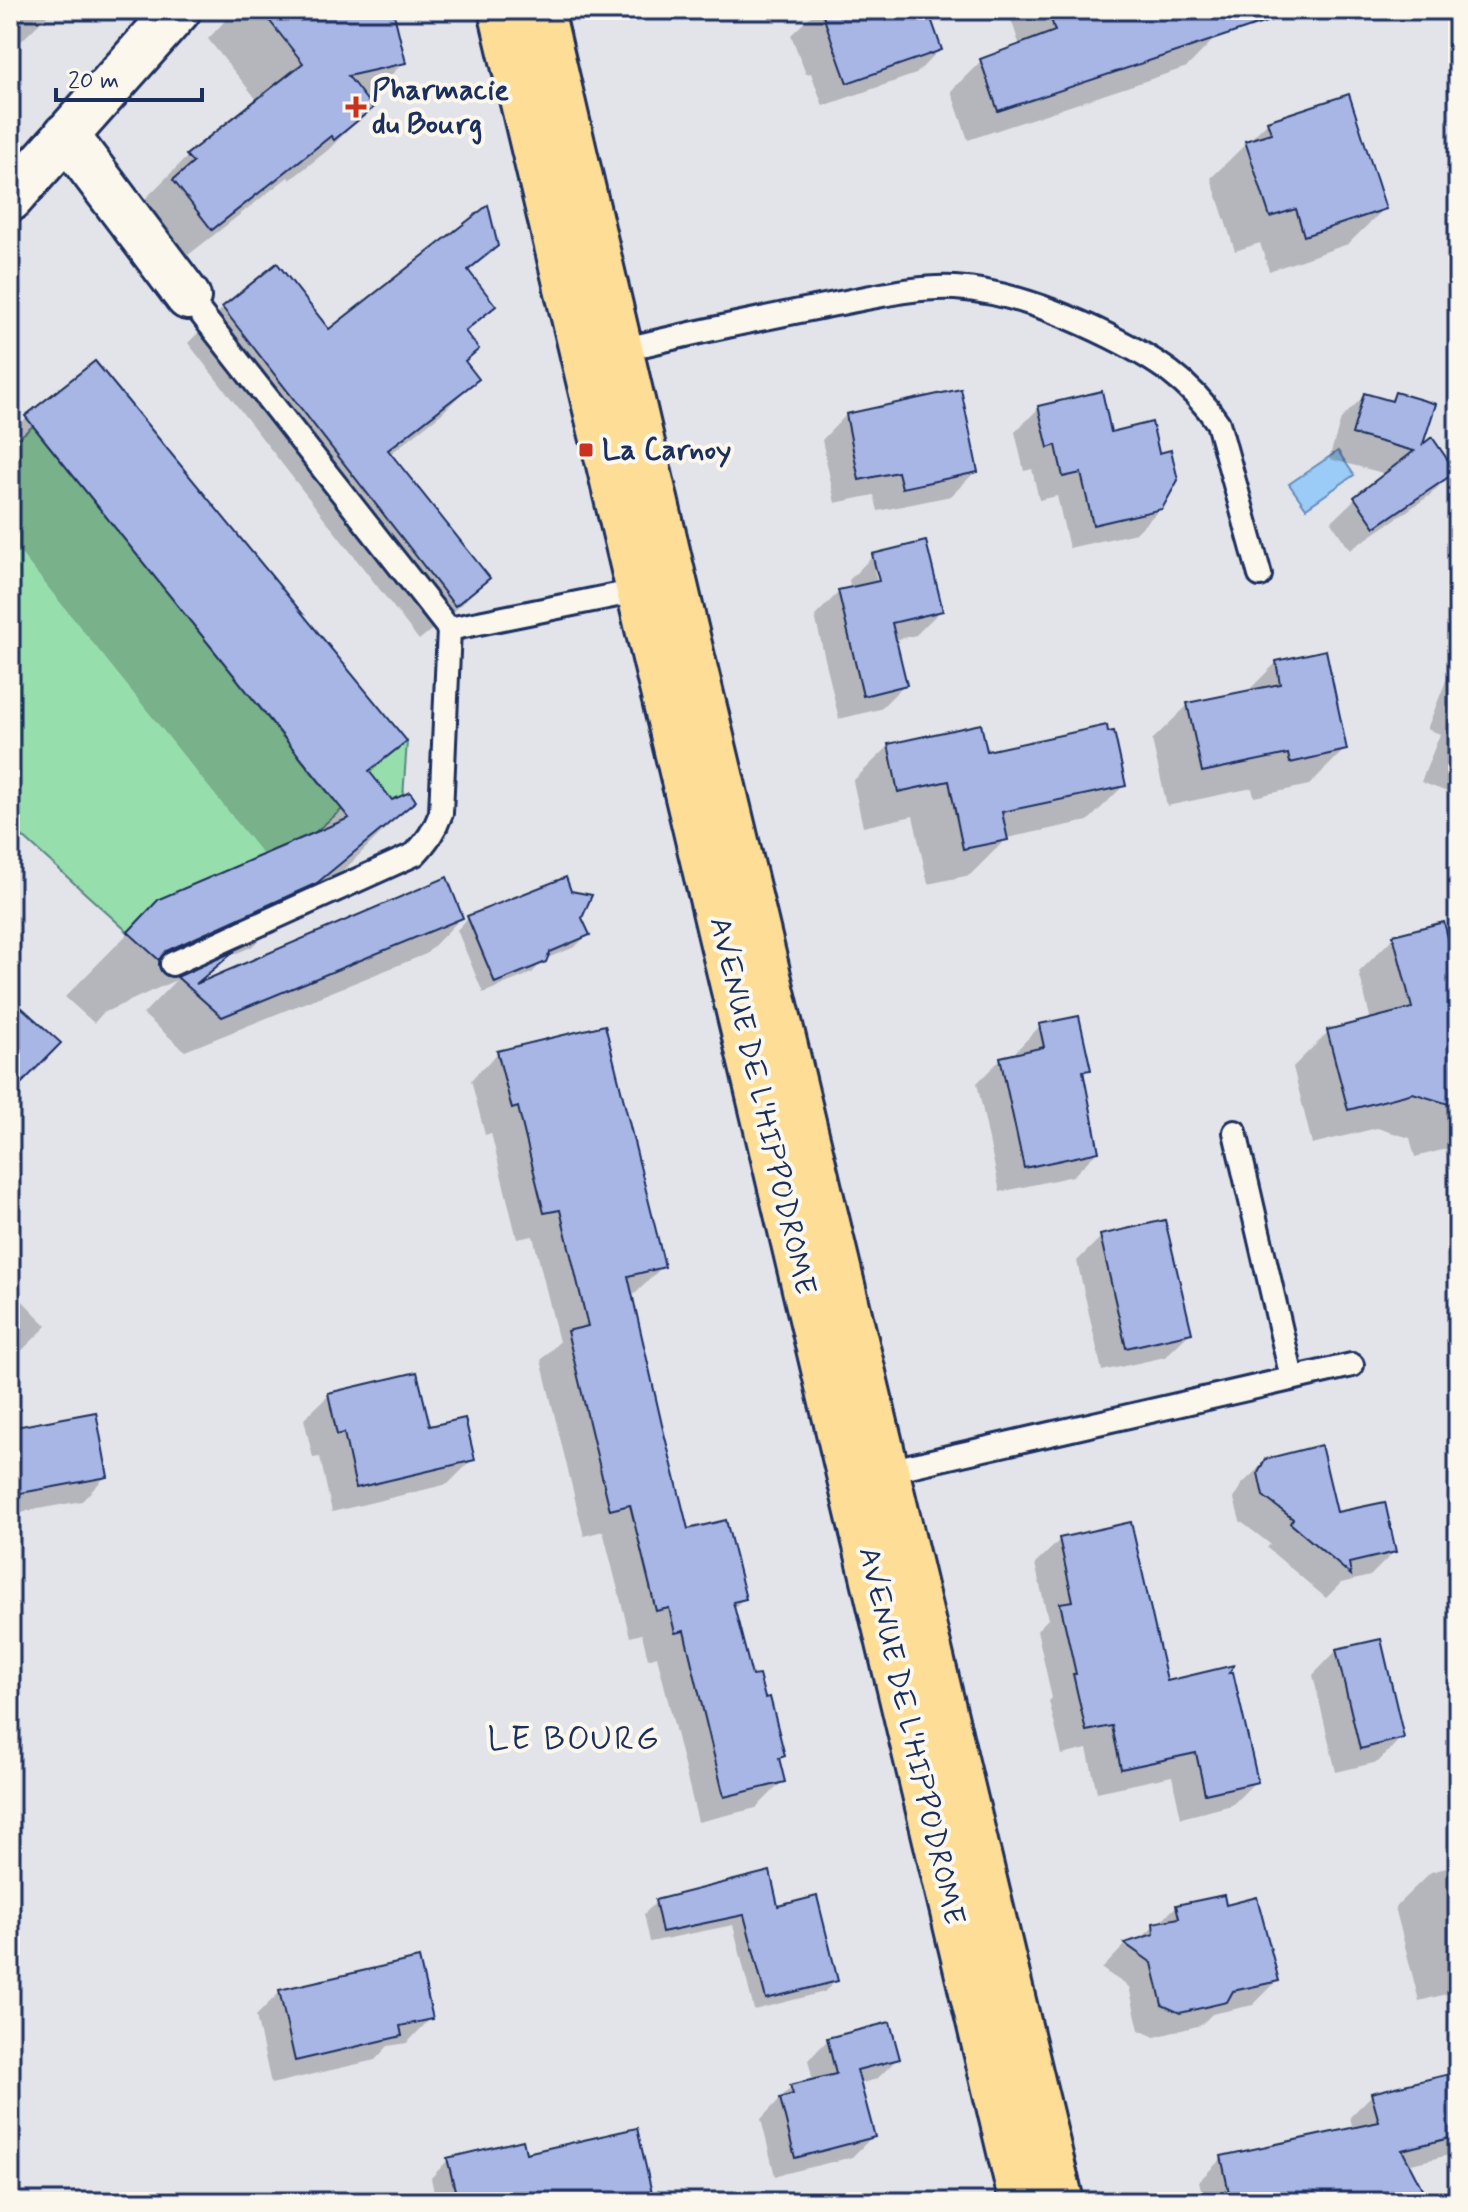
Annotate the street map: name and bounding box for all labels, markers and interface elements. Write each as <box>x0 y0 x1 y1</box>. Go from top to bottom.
scale bar <box>56 52 202 102</box>
text: 20 m <box>68 66 119 97</box>
place label: Pharmacie du Bourg <box>372 71 509 145</box>
marker: Pharmacie du Bourg <box>347 98 365 116</box>
place label: La Carnoy <box>602 431 731 470</box>
marker: La Carnoy <box>577 441 595 459</box>
street label: AVENUE DE L'HIPPODROME <box>699 913 825 1299</box>
street label: AVENUE DE L'HIPPODROME <box>848 1543 974 1929</box>
district label: LE BOURG <box>487 1717 661 1762</box>

